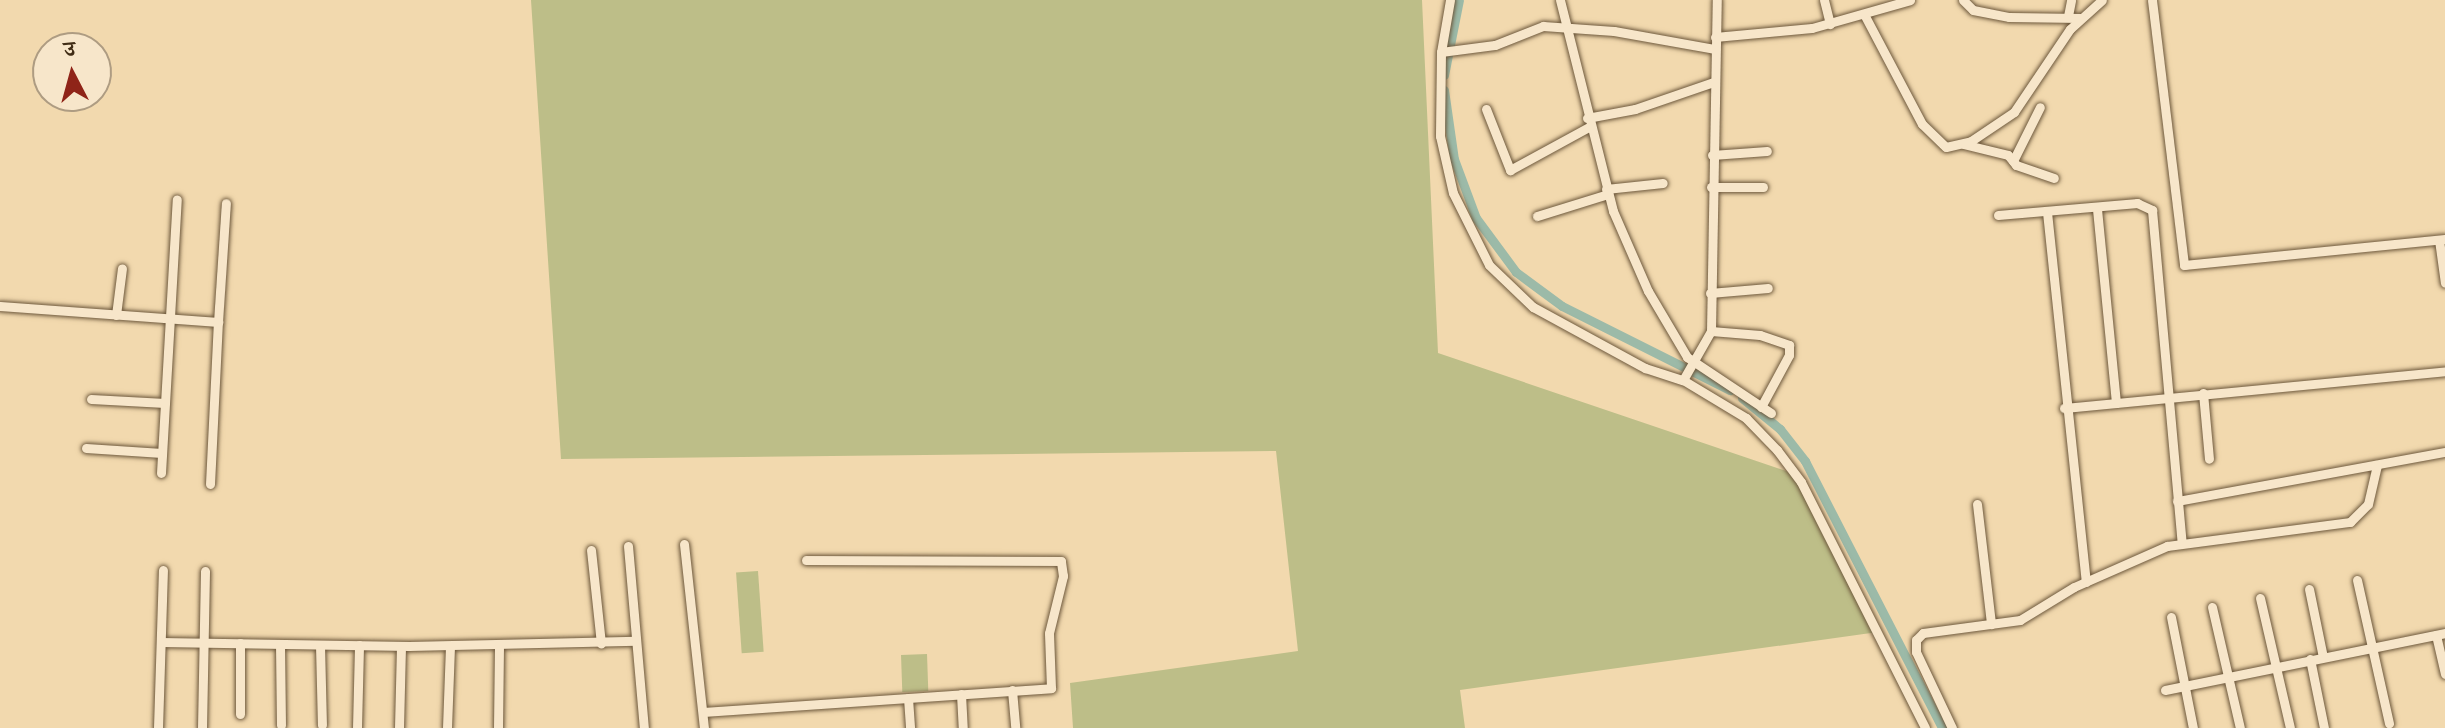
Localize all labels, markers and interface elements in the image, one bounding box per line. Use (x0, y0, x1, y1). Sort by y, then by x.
north arrow (32, 32, 112, 112)
text: उ (63, 36, 77, 64)

